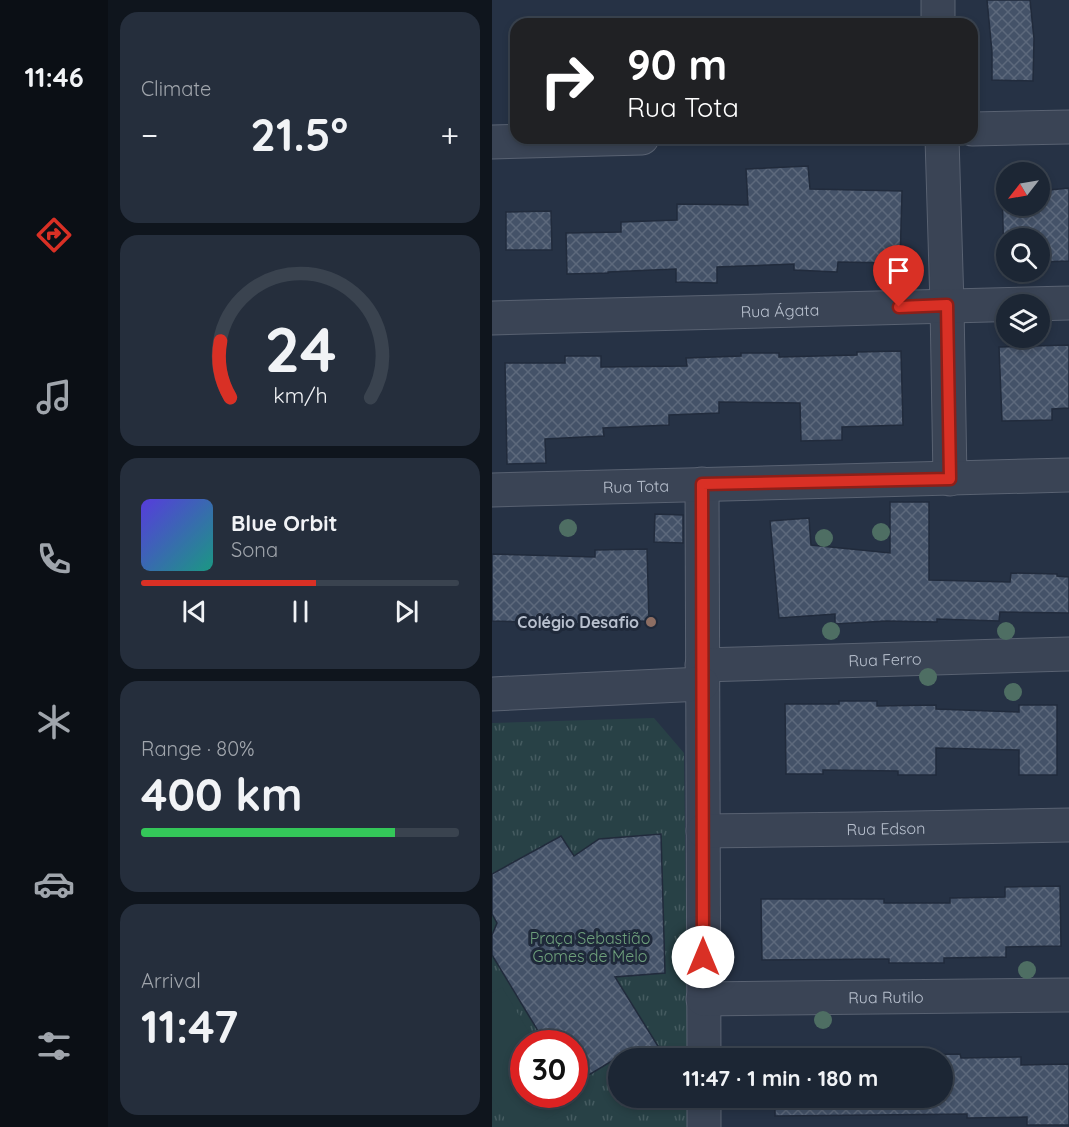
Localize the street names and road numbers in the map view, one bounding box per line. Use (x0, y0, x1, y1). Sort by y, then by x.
street label: Rua Ágata (740, 299, 820, 322)
street label: Rua Tota (603, 475, 669, 497)
street label: Rua Ferro (848, 648, 922, 671)
street label: Rua Edson (846, 818, 926, 839)
street label: Rua Rutilo (848, 987, 924, 1007)

